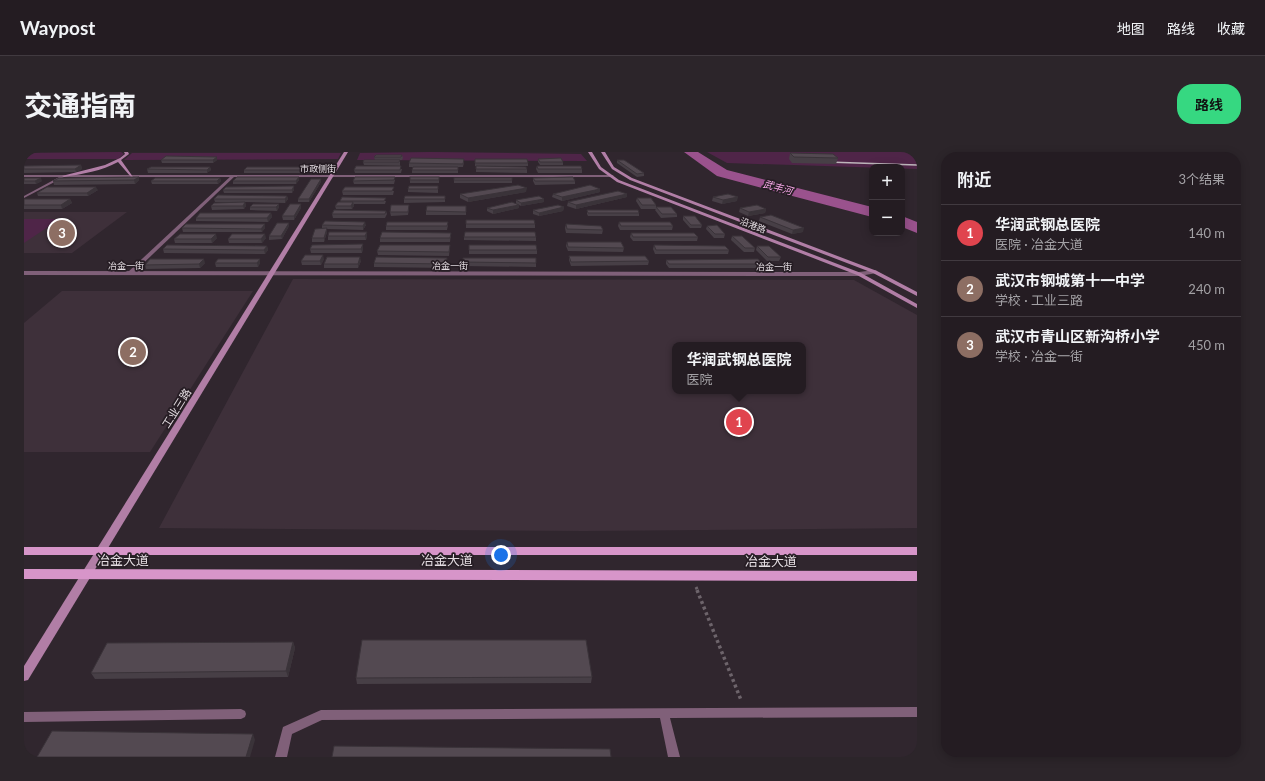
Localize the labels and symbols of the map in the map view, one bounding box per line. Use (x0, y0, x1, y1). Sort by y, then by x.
street label: 市政侧街 (300, 163, 336, 174)
water label: 武丰河 (762, 177, 796, 197)
street label: 沿港路 (738, 215, 768, 235)
pin: 3 (49, 218, 75, 248)
street label: 冶金一街 (108, 260, 144, 271)
street label: 冶金一街 (432, 260, 468, 271)
street label: 冶金一街 (756, 261, 792, 272)
pin: 2 (120, 337, 146, 367)
street label: 工业三路 (159, 386, 193, 430)
pin: 1 (726, 407, 752, 437)
your location (491, 545, 511, 565)
street label: 冶金大道 (97, 552, 149, 568)
street label: 冶金大道 (421, 552, 473, 568)
street label: 冶金大道 (745, 553, 797, 569)

